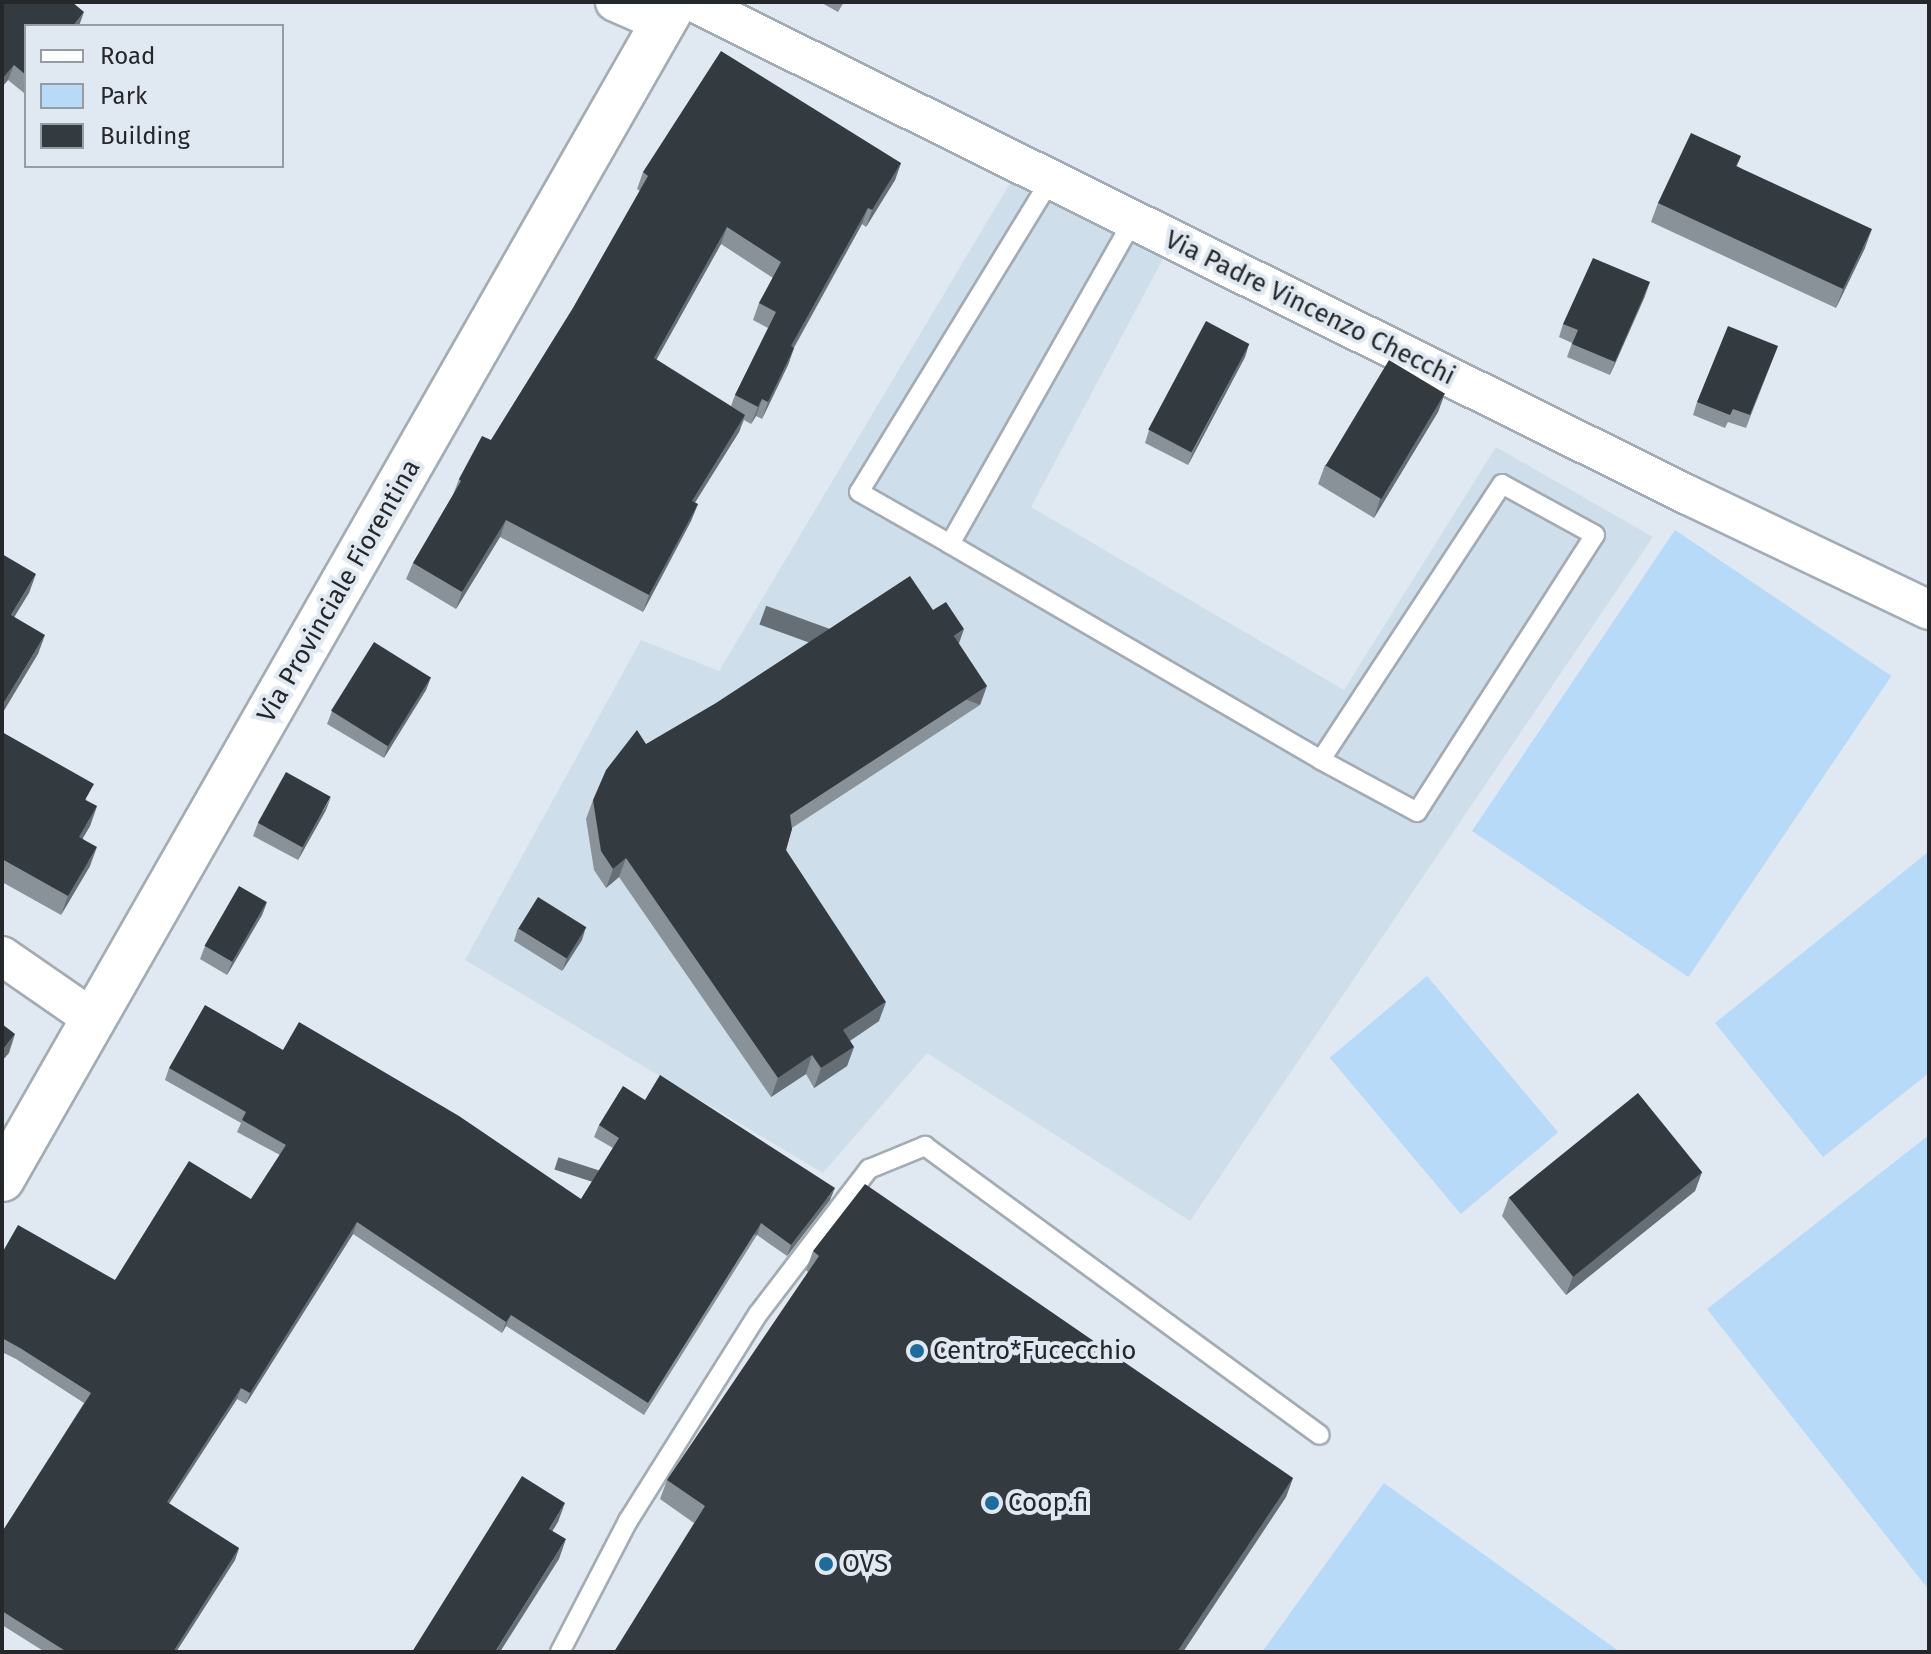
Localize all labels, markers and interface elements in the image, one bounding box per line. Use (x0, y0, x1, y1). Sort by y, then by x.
legend (24, 24, 284, 168)
text: Road (100, 42, 155, 70)
text: Park (100, 82, 147, 110)
text: Building (100, 122, 190, 150)
street label: Via Padre Vincenzo Checchi (1160, 224, 1460, 392)
street label: Via Provinciale Fiorentina (251, 454, 427, 728)
place label: Centro*Fucecchio (933, 1335, 1137, 1367)
marker: Centro*Fucecchio (908, 1342, 926, 1360)
place label: Coop.fi (1008, 1487, 1088, 1519)
marker: Coop.fi (983, 1494, 1001, 1512)
place label: OVS (842, 1548, 888, 1580)
marker: OVS (817, 1555, 835, 1573)

